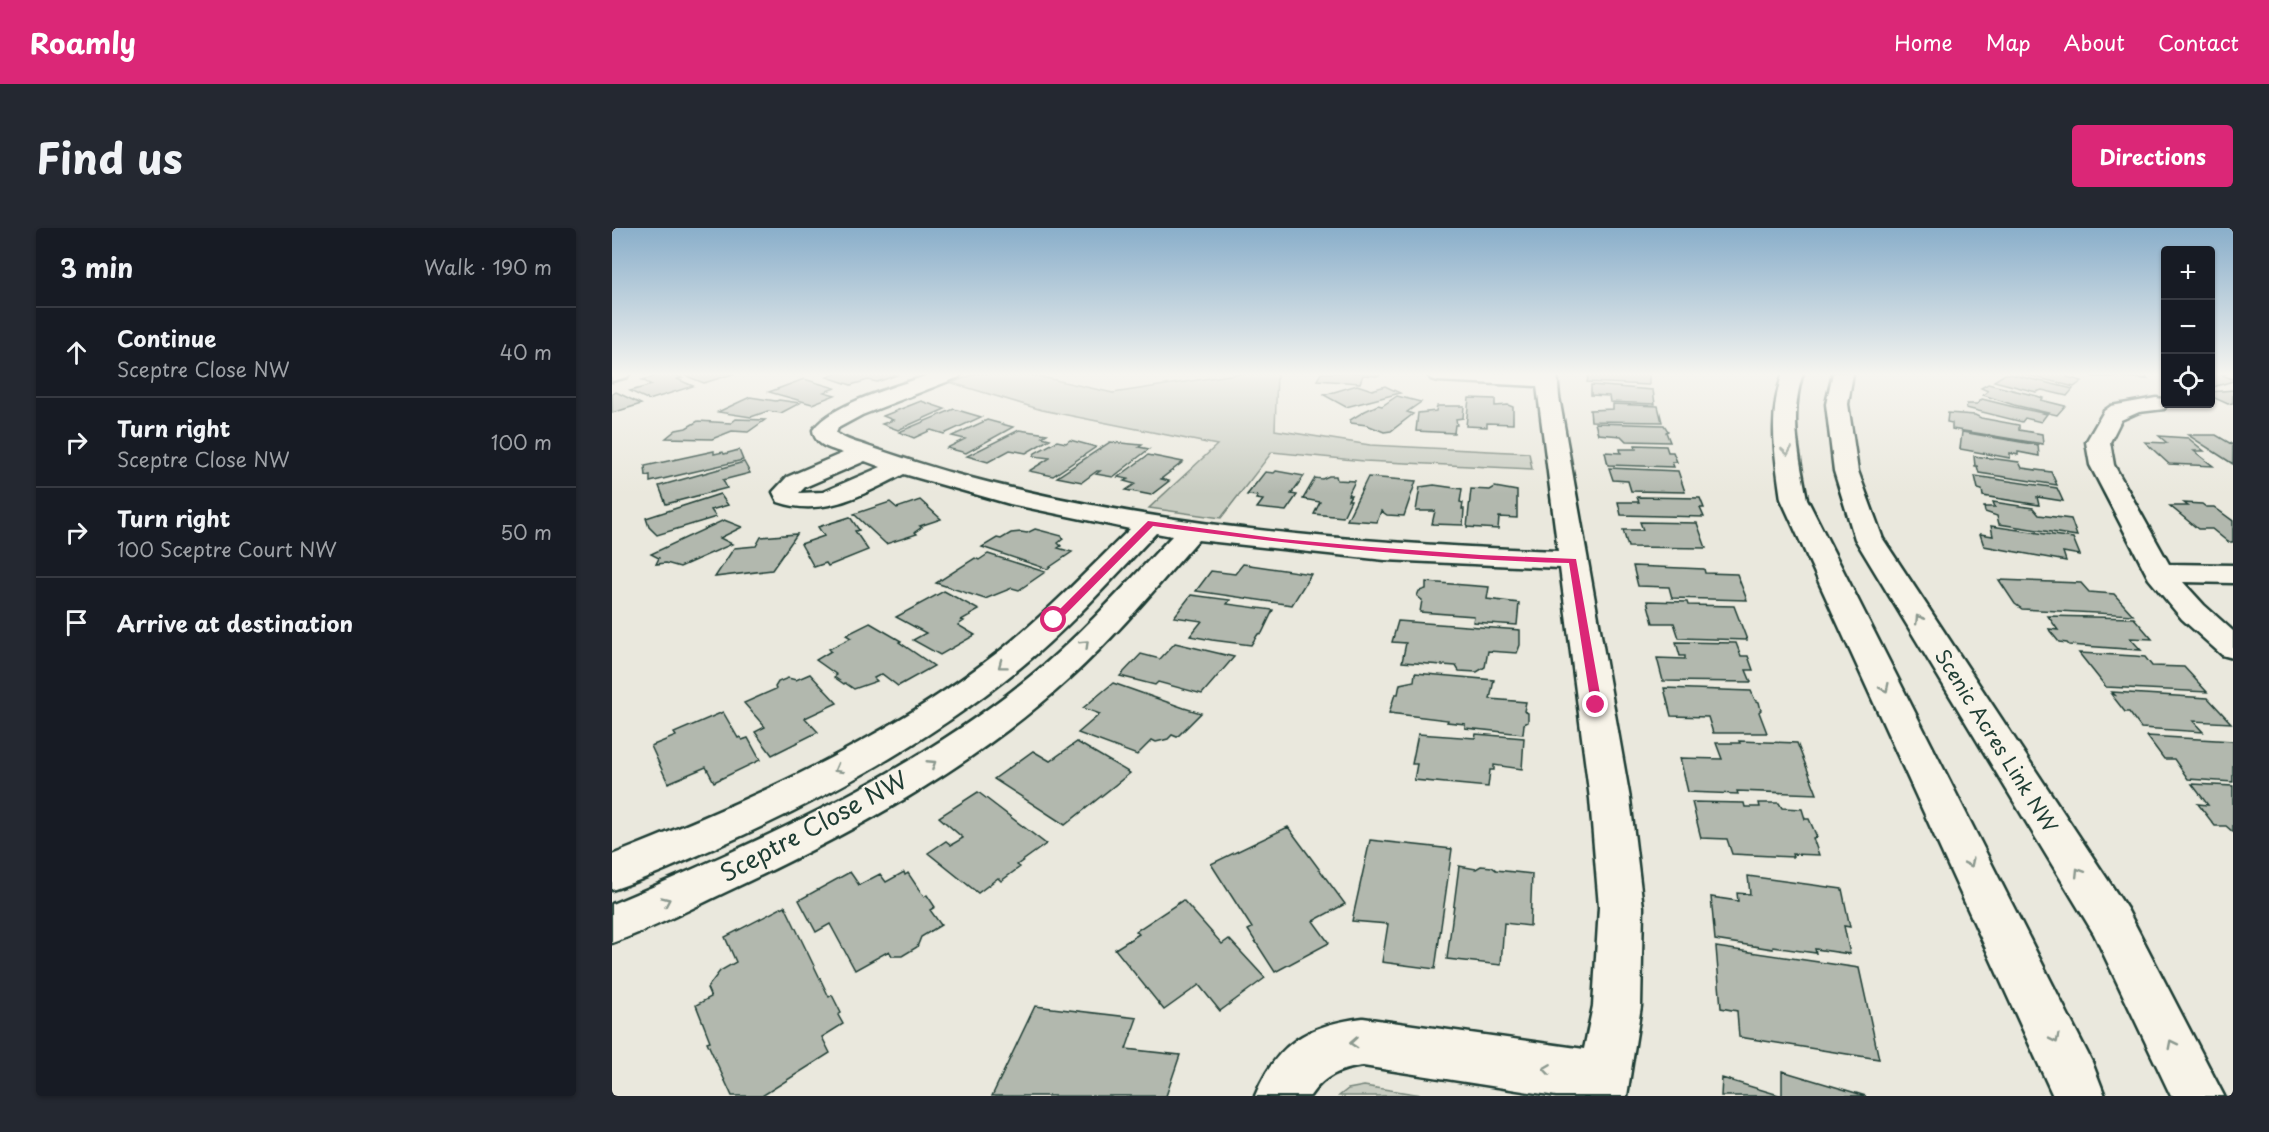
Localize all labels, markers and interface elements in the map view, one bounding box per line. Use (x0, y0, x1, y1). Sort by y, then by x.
text: Roamly (30, 21, 136, 64)
text: Home (1894, 26, 1953, 58)
text: Map (1986, 26, 2031, 58)
text: About (2064, 26, 2125, 58)
text: Contact (2158, 26, 2239, 58)
text: Find us (36, 125, 183, 188)
button: Directions (2072, 125, 2233, 187)
map controls (2161, 246, 2215, 408)
button: + (2161, 246, 2215, 300)
text: 3 min (60, 248, 133, 287)
text: Walk · 190 m (424, 252, 552, 282)
button: − (2161, 300, 2215, 354)
text: Continue (117, 321, 216, 354)
icon: ahead (60, 336, 93, 369)
text: 40 m (500, 337, 552, 367)
text: Sceptre Close NW (117, 354, 290, 384)
button: locate (2161, 354, 2215, 408)
text: Turn right (117, 411, 230, 444)
icon: right (60, 426, 93, 459)
text: 100 m (491, 427, 552, 457)
text: Sceptre Close NW (117, 444, 290, 474)
one-way arrow (1780, 446, 1792, 456)
text: Turn right (117, 501, 230, 534)
icon: right (60, 516, 93, 549)
text: 50 m (500, 517, 552, 547)
text: 100 Sceptre Court NW (117, 534, 337, 564)
icon: arrive (60, 606, 93, 639)
text: Arrive at destination (117, 606, 353, 639)
route start (1040, 606, 1066, 632)
one-way arrow (1915, 615, 1927, 625)
one-way arrow (1078, 640, 1089, 651)
street label: Scenic Acres Link NW (1928, 643, 2066, 839)
one-way arrow (998, 658, 1009, 669)
one-way arrow (1878, 681, 1889, 692)
route end (1582, 691, 1608, 717)
one-way arrow (926, 759, 936, 771)
street label: Sceptre Close NW (713, 761, 913, 890)
one-way arrow (834, 762, 844, 773)
one-way arrow (1962, 857, 1974, 868)
one-way arrow (2076, 868, 2087, 879)
one-way arrow (659, 896, 670, 908)
one-way arrow (2047, 1032, 2059, 1043)
one-way arrow (1350, 1036, 1359, 1049)
one-way arrow (2168, 1039, 2179, 1050)
one-way arrow (1543, 1064, 1552, 1076)

